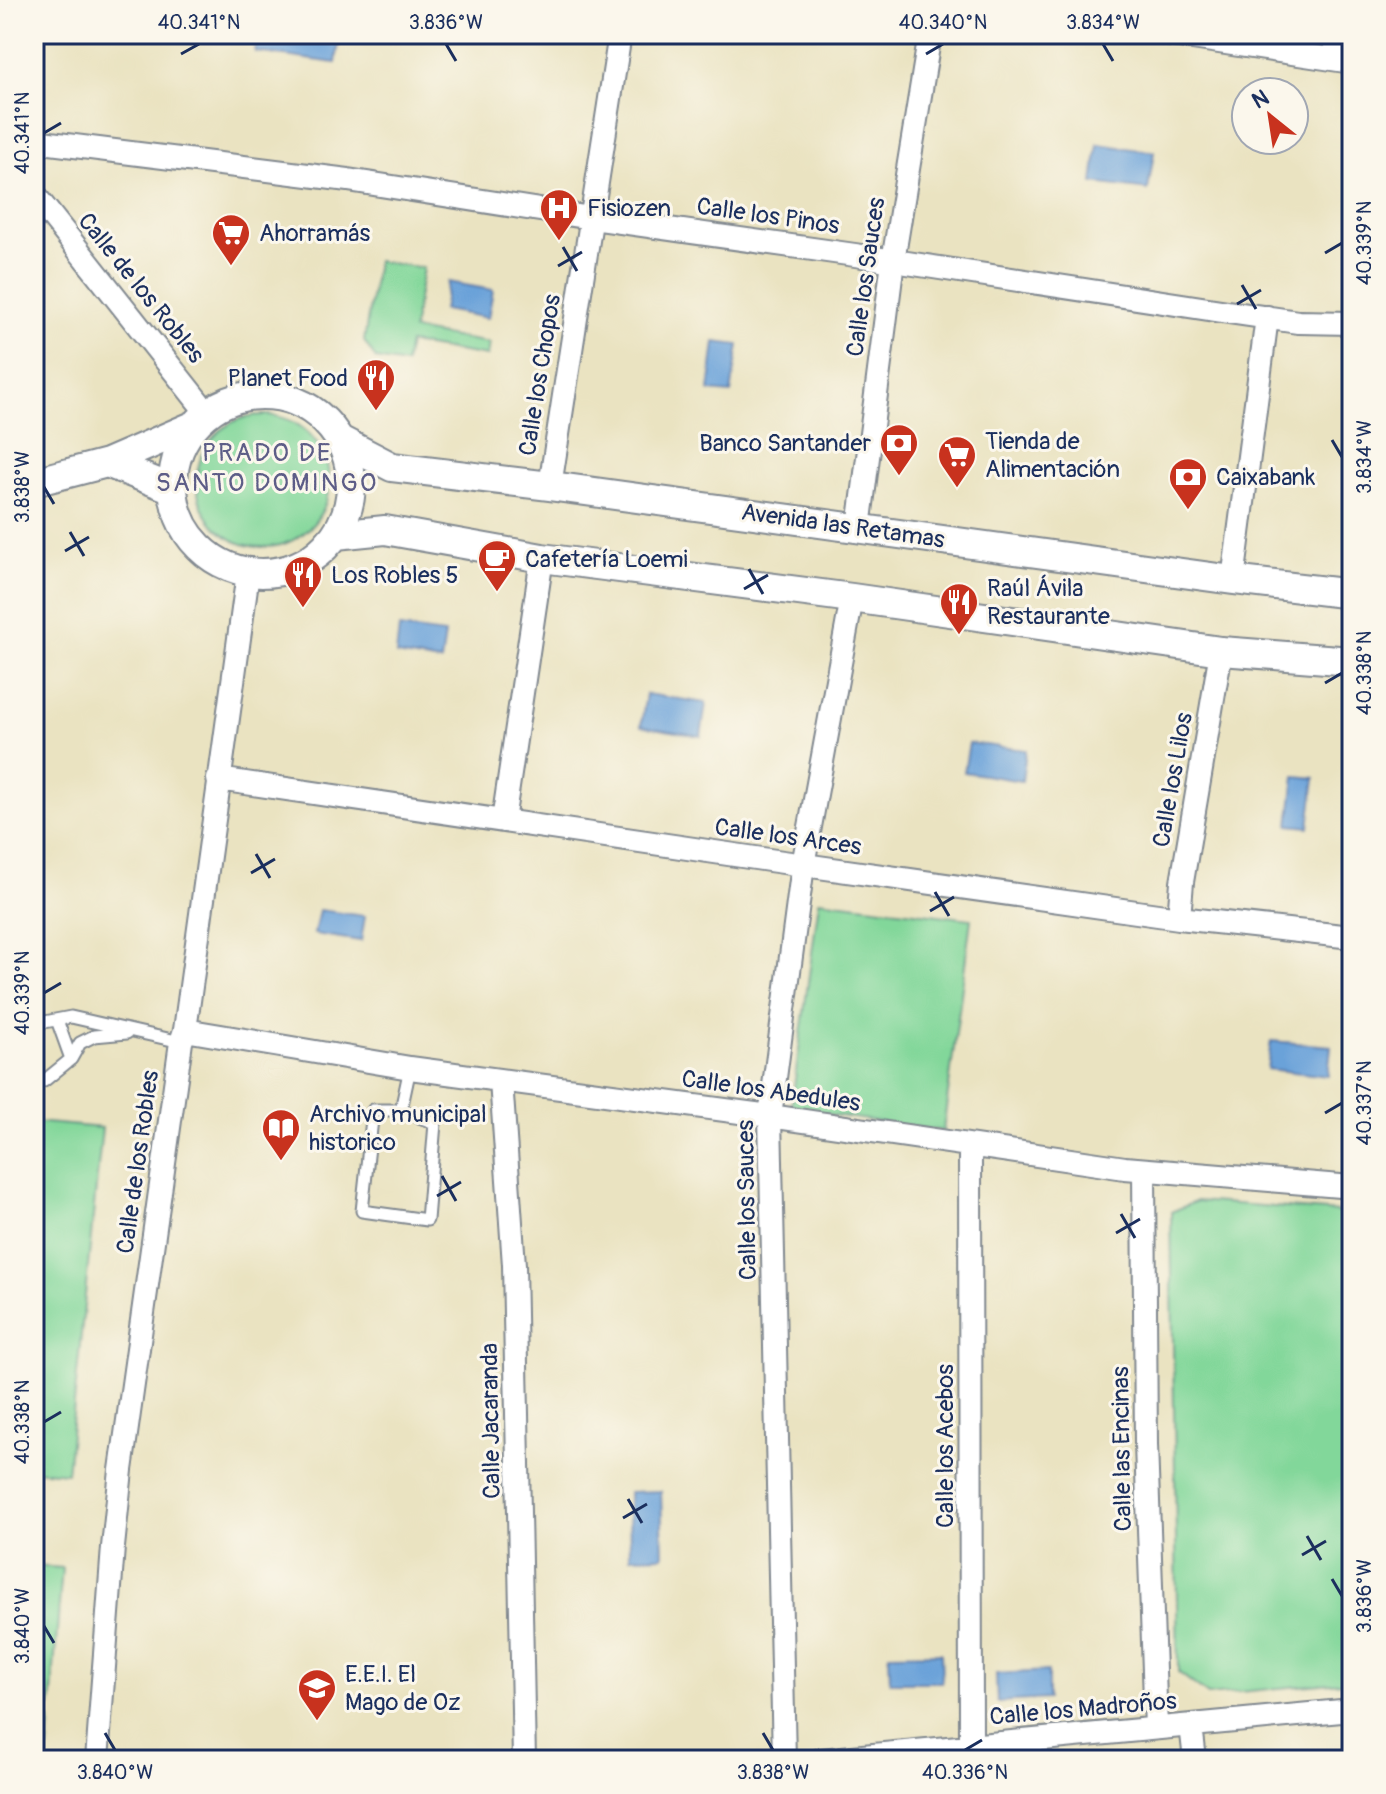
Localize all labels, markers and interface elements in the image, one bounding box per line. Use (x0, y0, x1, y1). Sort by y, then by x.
text: 40.341°N (158, 10, 240, 35)
text: 3.836°W (409, 10, 483, 35)
text: 40.340°N (899, 10, 987, 35)
text: 3.834°W (1066, 10, 1140, 35)
north arrow (1230, 76, 1310, 156)
text: N (1247, 84, 1274, 115)
text: 40.341°N (10, 92, 35, 174)
hospital icon: Fisiozen (538, 187, 580, 242)
street label: Calle los Pinos (695, 192, 842, 240)
place label: Fisiozen (587, 194, 671, 223)
street label: Calle los Sauces (840, 195, 892, 358)
text: 40.339°N (1352, 201, 1377, 285)
street label: Calle de los Robles (72, 207, 211, 369)
supermarket icon: Ahorramás (210, 212, 252, 267)
place label: Ahorramás (259, 219, 371, 248)
street label: Calle los Chopos (513, 292, 567, 458)
restaurant icon: Planet Food (355, 357, 397, 412)
place label: Planet Food (227, 364, 348, 393)
text: 3.834°W (1352, 420, 1377, 494)
bank icon: Banco Santander (878, 422, 920, 477)
place label: Tienda de Alimentación (985, 427, 1120, 484)
place label: Banco Santander (699, 429, 871, 458)
supermarket icon: Tienda de Alimentación (936, 434, 978, 489)
district label: PRADO DE SANTO DOMINGO (156, 437, 378, 499)
text: 3.838°W (10, 451, 35, 523)
bank icon: Caixabank (1167, 456, 1209, 511)
place label: Caixabank (1216, 463, 1315, 492)
street label: Avenida las Retamas (740, 497, 947, 555)
cafe icon: Cafetería Loemi (476, 538, 518, 593)
place label: Cafetería Loemi (525, 545, 688, 574)
restaurant icon: Los Robles 5 (282, 554, 324, 609)
place label: Los Robles 5 (331, 561, 458, 590)
place label: Raúl Ávila Restaurante (987, 574, 1110, 631)
restaurant icon: Raúl Ávila Restaurante (938, 581, 980, 636)
text: 40.338°N (1352, 631, 1377, 715)
street label: Calle los Lilos (1147, 710, 1199, 850)
street label: Calle los Arces (713, 812, 863, 862)
text: 40.339°N (10, 951, 35, 1035)
text: 40.337°N (1352, 1061, 1377, 1145)
street label: Calle los Abedules (680, 1064, 863, 1118)
street label: Calle de los Robles (111, 1068, 165, 1256)
place label: Archivo municipal historico (309, 1100, 487, 1157)
library icon: Archivo municipal historico (260, 1107, 302, 1162)
street label: Calle los Sauces (731, 1119, 763, 1280)
street label: Calle Jacaranda (475, 1343, 507, 1499)
street label: Calle los Acebos (931, 1364, 960, 1528)
street label: Calle las Encinas (1106, 1366, 1138, 1532)
text: 40.338°N (10, 1380, 35, 1464)
text: 3.836°W (1352, 1559, 1377, 1633)
text: 3.840°W (10, 1588, 35, 1664)
place label: E.E.I. El Mago de Oz (345, 1660, 460, 1717)
school or university icon: E.E.I. El Mago de Oz (296, 1667, 338, 1722)
street label: Calle los Madroños (988, 1686, 1178, 1732)
text: 3.840°W (77, 1760, 153, 1785)
text: 3.838°W (737, 1760, 809, 1785)
text: 40.336°N (922, 1760, 1008, 1785)

